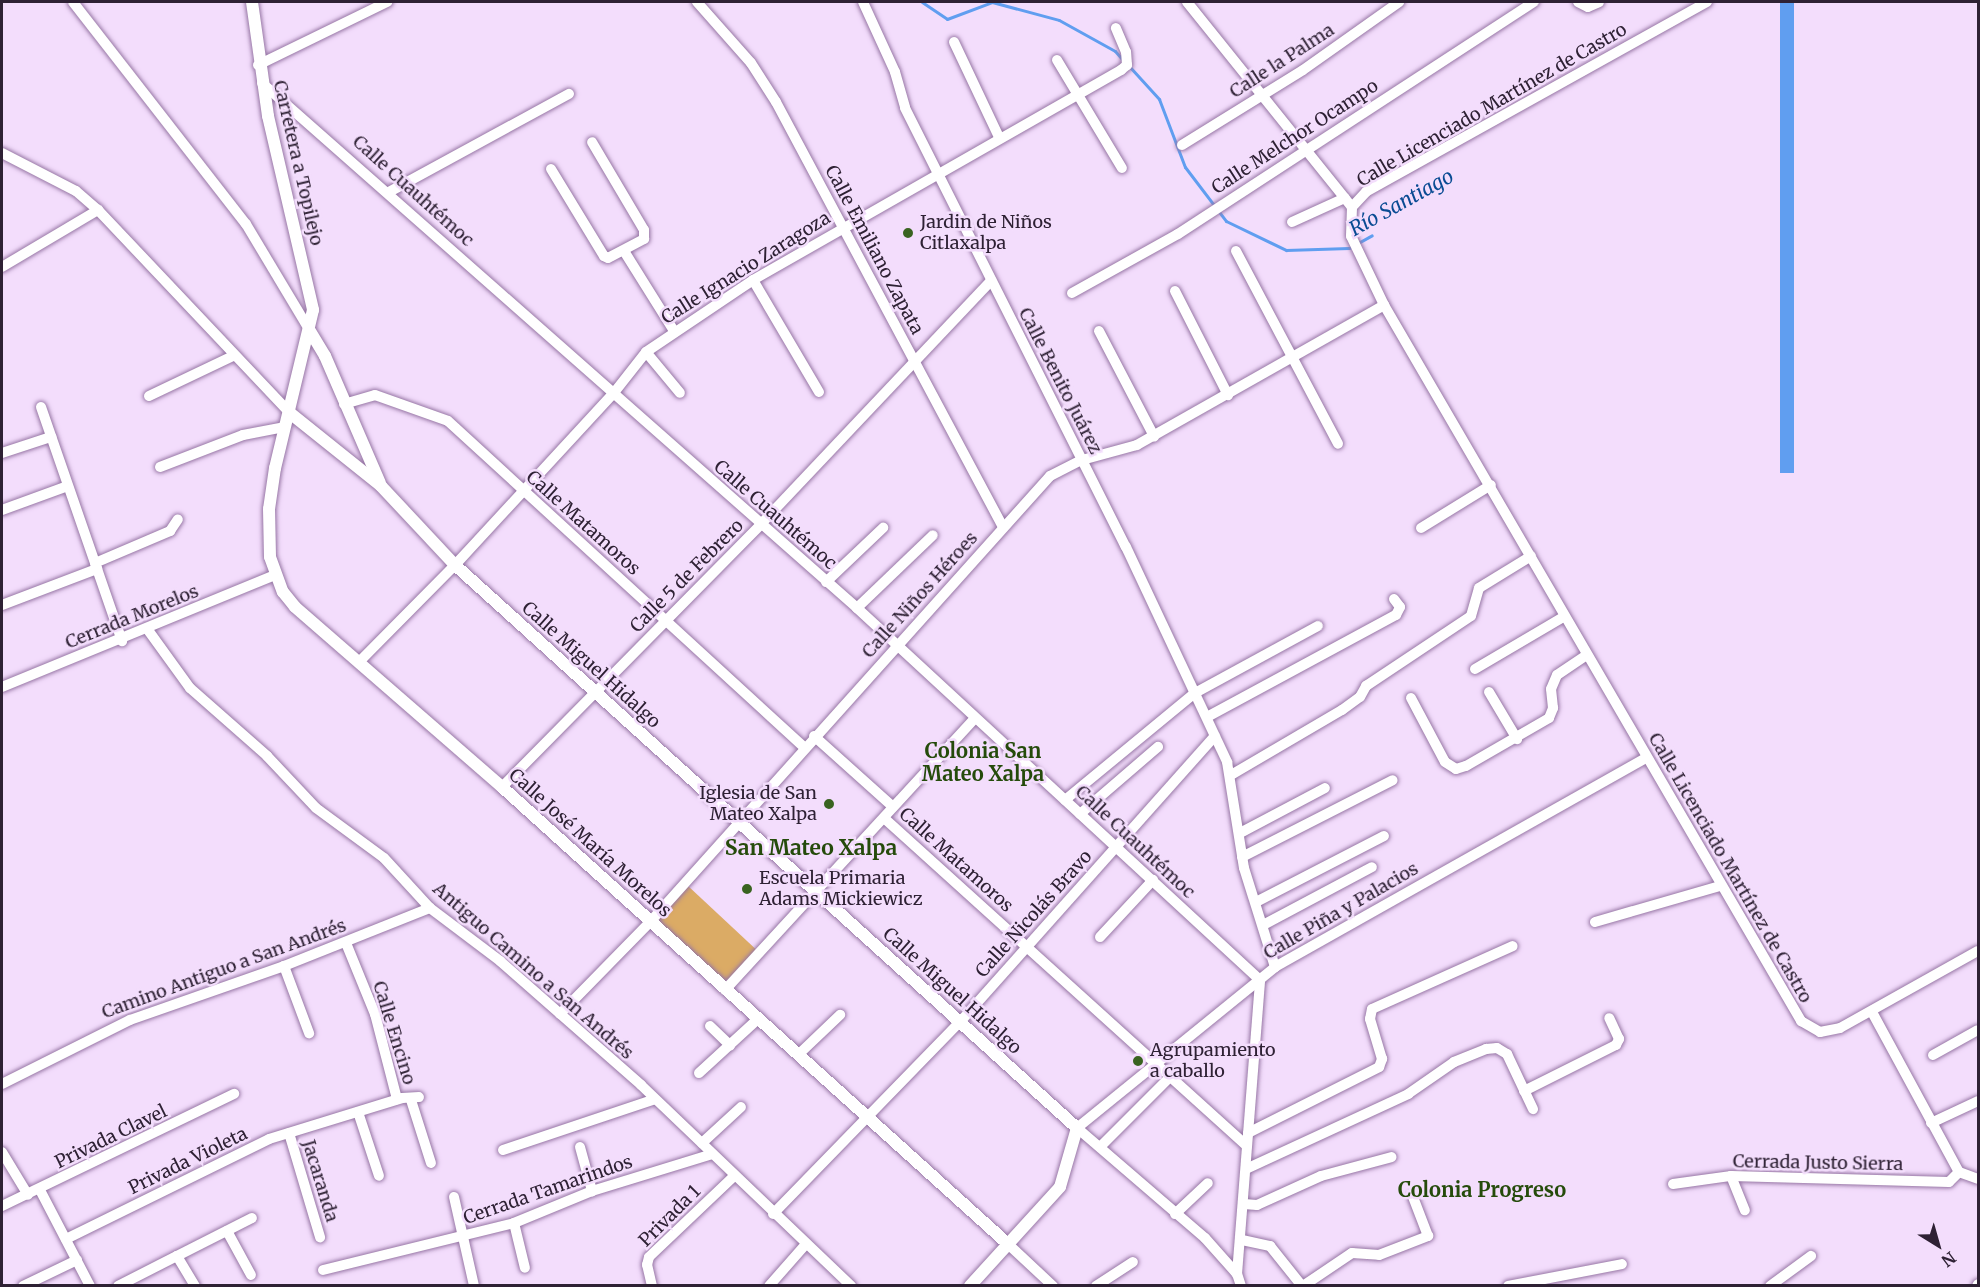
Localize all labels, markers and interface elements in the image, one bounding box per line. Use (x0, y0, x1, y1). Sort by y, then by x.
street label: Calle la Palma (1226, 19, 1338, 103)
street label: Calle Licenciado Martínez de Castro (1353, 19, 1631, 191)
street label: Calle Melchor Ocampo (1208, 75, 1382, 199)
street label: Carretera a Topilejo (269, 78, 327, 248)
street label: Calle Cuauhtémoc (348, 131, 478, 251)
street label: Calle Emiliano Zapata (820, 162, 928, 338)
water label: Río Santiago (1345, 164, 1457, 240)
street label: Calle Ignacio Zaragoza (658, 207, 834, 329)
place label: Jardin de Niños Citlaxalpa (920, 212, 1052, 254)
marker: Jardin de Niños Citlaxalpa (901, 226, 915, 240)
street label: Calle Benito Juárez (1014, 304, 1106, 458)
street label: Calle Cuauhtémoc (709, 456, 841, 574)
street label: Calle Matamoros (522, 466, 644, 580)
street label: Calle 5 de Febrero (626, 515, 748, 637)
street label: Calle Niños Héroes (858, 528, 982, 662)
street label: Cerrada Morelos (62, 580, 202, 654)
street label: Calle Miguel Hidalgo (517, 597, 665, 733)
street label: Calle Licenciado Martínez de Castro (1644, 729, 1816, 1007)
district label: Colonia San Mateo Xalpa (922, 739, 1044, 786)
street label: Calle José María Morelos (504, 764, 676, 922)
street label: Calle Cuauhtémoc (1071, 781, 1199, 903)
place label: Iglesia de San Mateo Xalpa (699, 783, 817, 826)
marker: Iglesia de San Mateo Xalpa (822, 797, 836, 811)
street label: Calle Matamoros (895, 803, 1017, 917)
district label: San Mateo Xalpa (725, 835, 897, 861)
street label: Calle Nicolás Bravo (971, 846, 1097, 982)
street label: Calle Piña y Palacios (1260, 858, 1422, 964)
place label: Escuela Primaria Adams Mickiewicz (759, 868, 922, 910)
street label: Antiguo Camino a San Andrés (428, 878, 638, 1064)
marker: Escuela Primaria Adams Mickiewicz (740, 882, 754, 896)
street label: Camino Antiguo a San Andrés (99, 915, 349, 1023)
street label: Calle Miguel Hidalgo (878, 923, 1026, 1059)
street label: Calle Encino (368, 979, 420, 1087)
place label: Agrupamiento a caballo (1150, 1040, 1276, 1082)
marker: Agrupamiento a caballo (1131, 1054, 1145, 1068)
street label: Privada Clavel (52, 1101, 170, 1173)
street label: Privada Violeta (125, 1123, 251, 1199)
street label: Jacaranda (297, 1137, 343, 1225)
street label: Cerrada Tamarindos (461, 1151, 635, 1229)
street label: Cerrada Justo Sierra (1733, 1151, 1903, 1175)
district label: Colonia Progreso (1398, 1177, 1566, 1201)
street label: Privada 1 (635, 1181, 705, 1251)
north arrow (1908, 1215, 1968, 1275)
text: N (1938, 1248, 1960, 1271)

